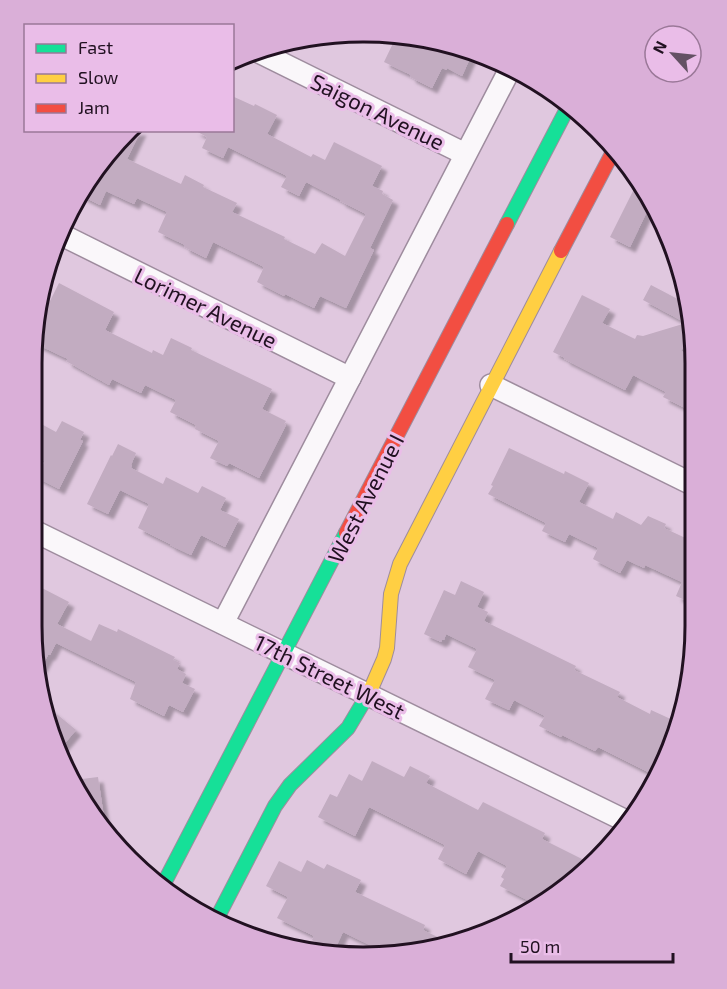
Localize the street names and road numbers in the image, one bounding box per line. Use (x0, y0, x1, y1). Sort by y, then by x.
street label: Saigon Avenue (307, 67, 449, 155)
street label: Lorimer Avenue (130, 261, 282, 353)
street label: West Avenue I (321, 429, 409, 567)
street label: 17th Street West (251, 628, 409, 724)

